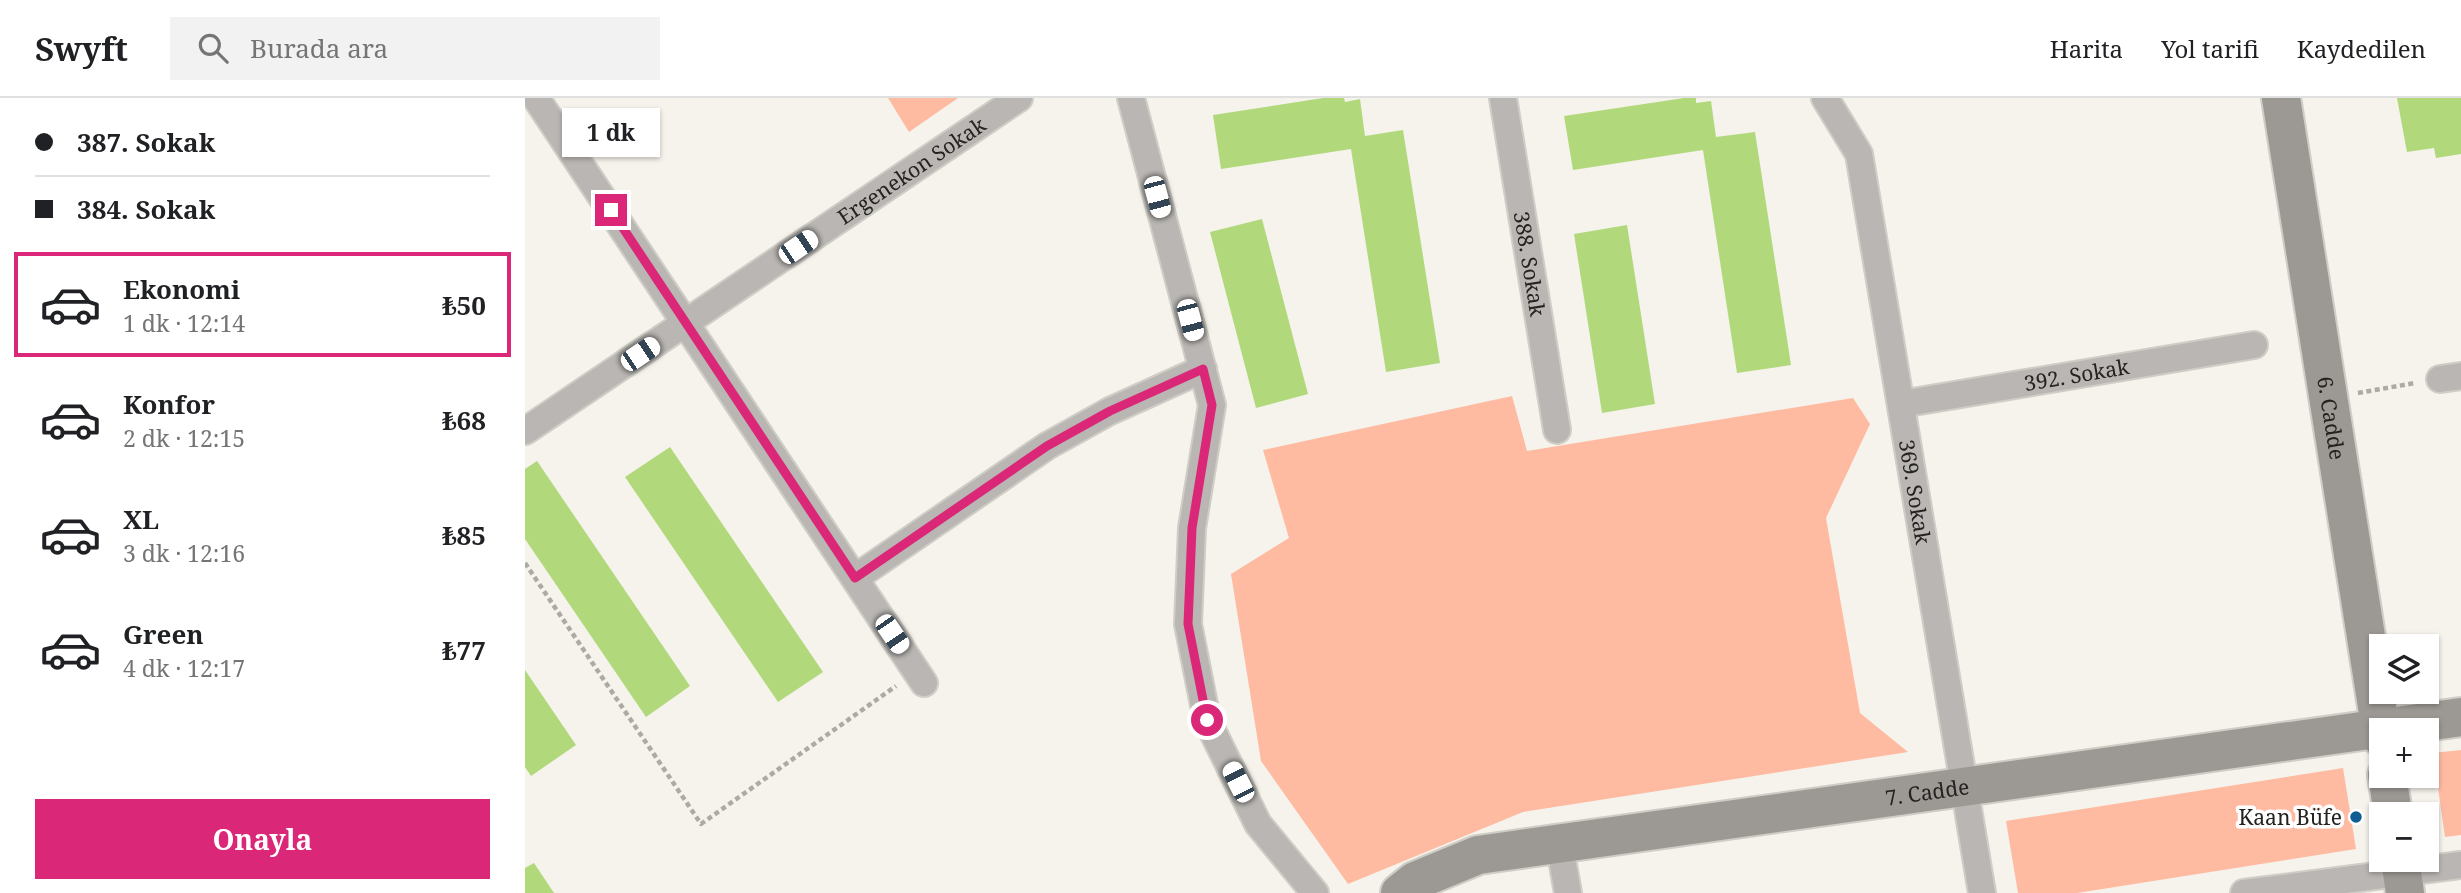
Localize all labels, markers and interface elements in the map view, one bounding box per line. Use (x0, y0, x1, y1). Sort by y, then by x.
search box (170, 17, 660, 80)
text: Swyft (35, 26, 128, 71)
icon: search (194, 29, 232, 67)
text: Burada ara (250, 30, 388, 66)
text: Harita (2050, 32, 2123, 65)
text: Yol tarifi (2161, 32, 2259, 65)
text: Kaydedilen (2297, 32, 2426, 65)
callout: 1 dk (562, 108, 660, 158)
street label: Ergenekon Sokak (832, 110, 992, 231)
text: 1 dk (587, 116, 635, 148)
text: 387. Sokak (77, 124, 215, 160)
car (1142, 174, 1173, 220)
text: 384. Sokak (77, 191, 215, 227)
route end (595, 194, 627, 226)
street label: 388. Sokak (1508, 209, 1552, 319)
car (775, 227, 822, 267)
text: Ekonomi (123, 271, 240, 307)
icon: car (39, 273, 102, 336)
text: ₺50 (442, 287, 486, 323)
car (1175, 297, 1206, 343)
text: 1 dk · 12:14 (123, 307, 245, 339)
car (617, 334, 664, 374)
street label: 392. Sokak (2022, 352, 2132, 397)
street label: 6. Cadde (2311, 374, 2352, 462)
text: Konfor (123, 386, 215, 422)
icon: car (39, 388, 102, 451)
text: ₺68 (442, 402, 486, 438)
text: 2 dk · 12:15 (123, 422, 245, 454)
street label: 369. Sokak (1893, 437, 1938, 547)
text: XL (123, 501, 159, 537)
icon: car (39, 503, 102, 566)
text: ₺85 (442, 517, 486, 553)
text: 3 dk · 12:16 (123, 537, 245, 569)
car (872, 611, 913, 657)
text: Green (123, 616, 204, 652)
icon: car (39, 618, 102, 681)
text: ₺77 (442, 632, 486, 668)
map controls (2369, 634, 2439, 872)
button: layers (2369, 634, 2439, 704)
text: 4 dk · 12:17 (123, 652, 245, 684)
route start (1191, 704, 1223, 736)
button: + (2369, 718, 2439, 788)
car (1220, 759, 1257, 805)
street label: 7. Cadde (1884, 772, 1971, 812)
button: Onayla (35, 799, 490, 879)
button: − (2369, 802, 2439, 872)
place label: Kaan Büfe (2239, 803, 2342, 831)
marker: Kaan Büfe (2348, 809, 2364, 825)

